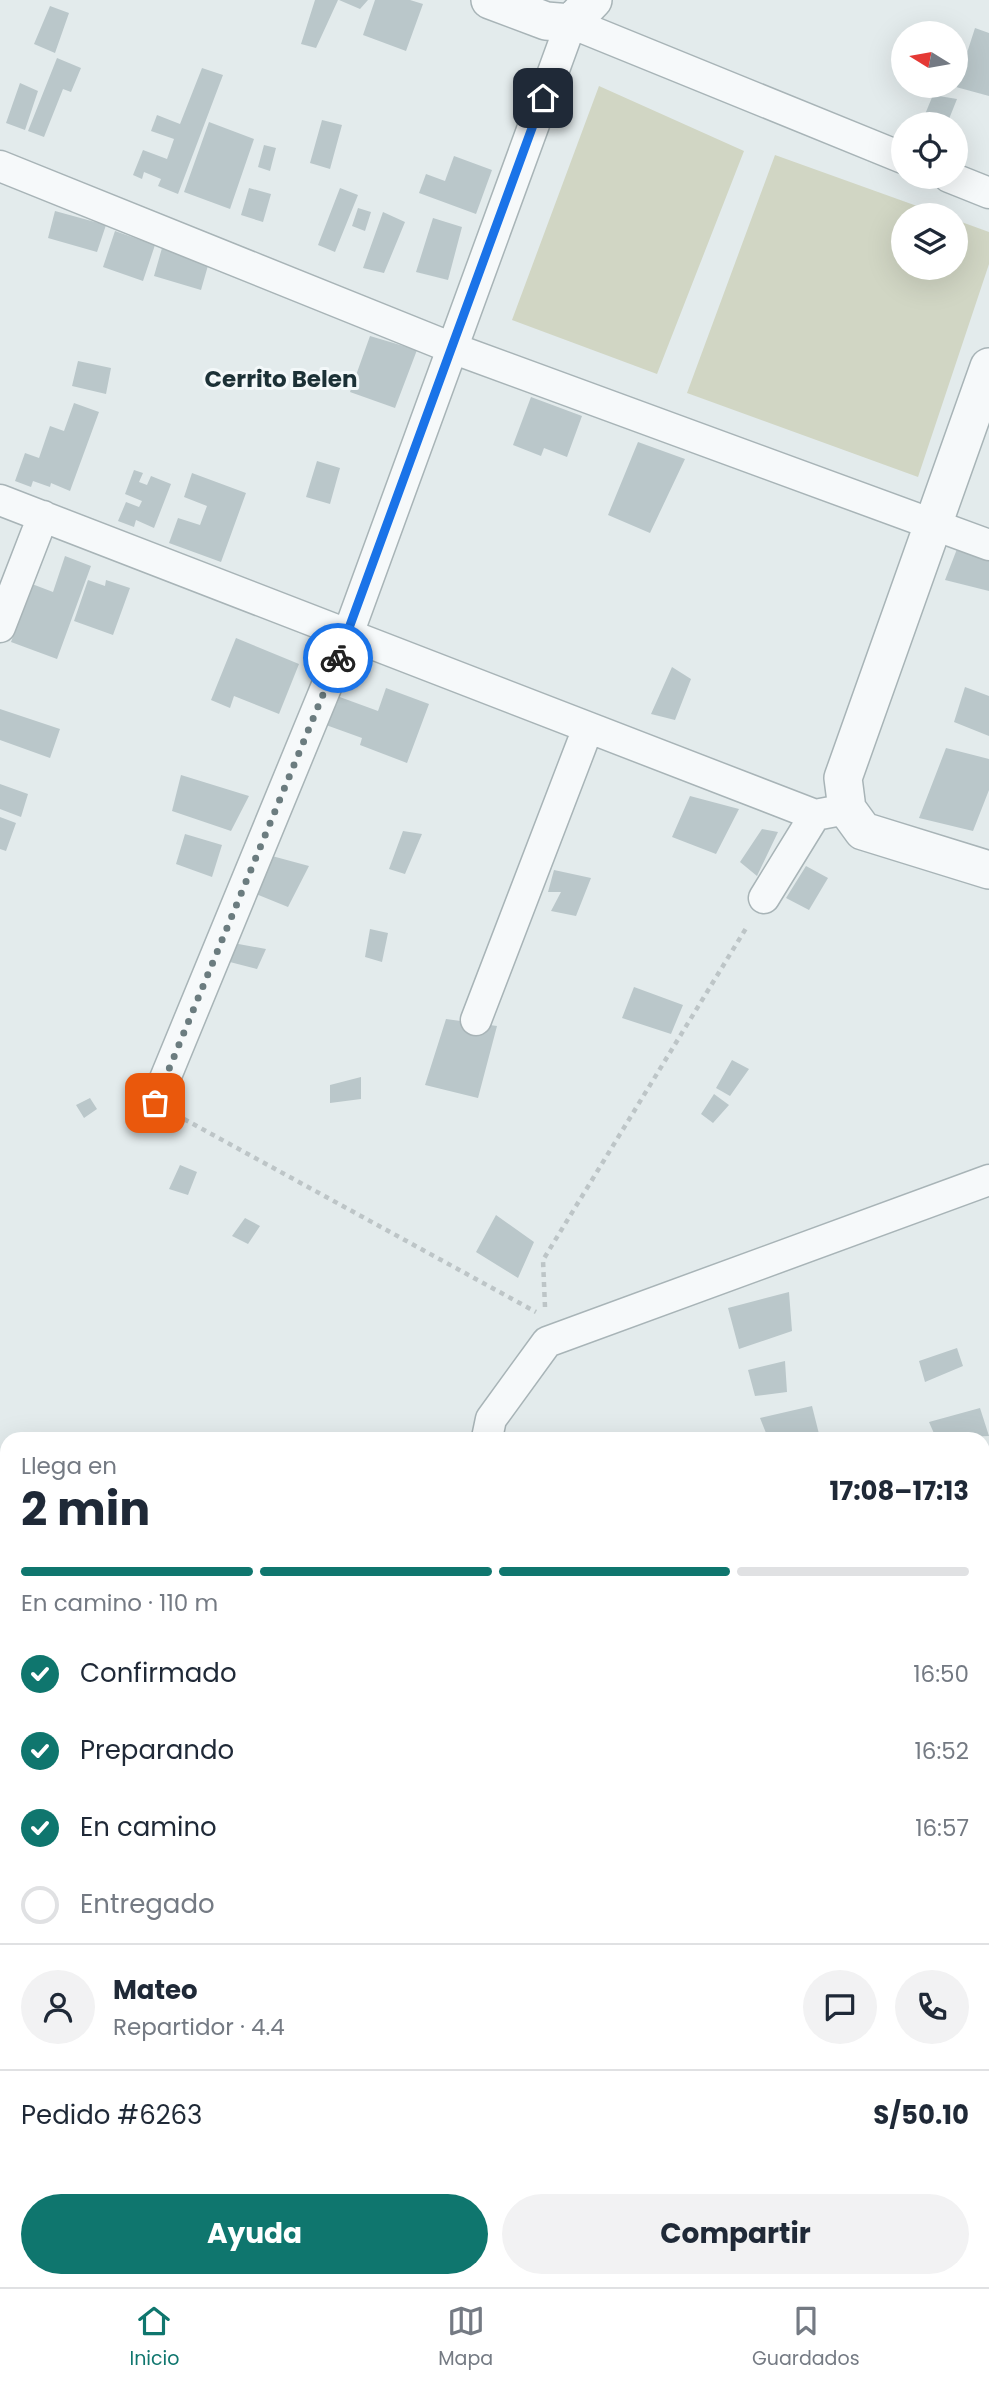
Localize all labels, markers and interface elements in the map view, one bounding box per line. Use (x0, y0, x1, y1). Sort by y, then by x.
north arrow (891, 21, 968, 98)
map controls (891, 21, 968, 280)
pin (513, 68, 573, 128)
icon: home (524, 79, 562, 117)
button: locate (891, 112, 968, 189)
button: layers (891, 203, 968, 280)
district label: Cerrito Belen (205, 363, 357, 395)
courier (303, 623, 373, 693)
icon: bike (319, 639, 357, 677)
pin (125, 1073, 185, 1133)
icon: bag (136, 1084, 174, 1122)
text: Llega en (21, 1450, 117, 1482)
text: 17:08–17:13 (829, 1473, 969, 1509)
text: 2 min (21, 1477, 150, 1541)
text: En camino · 110 m (21, 1587, 218, 1619)
icon: check (21, 1655, 59, 1693)
text: Confirmado (80, 1655, 237, 1691)
text: 16:50 (913, 1658, 969, 1690)
icon: check (21, 1732, 59, 1770)
text: Preparando (80, 1732, 234, 1768)
text: 16:52 (914, 1735, 969, 1767)
icon: check (21, 1809, 59, 1847)
text: En camino (80, 1809, 217, 1845)
text: 16:57 (915, 1812, 969, 1844)
text: Entregado (80, 1886, 215, 1922)
button: person (21, 1970, 95, 2044)
button: chat (803, 1970, 877, 2044)
button: phone (895, 1970, 969, 2044)
text: Mateo (113, 1972, 198, 2008)
text: Repartidor · 4.4 (113, 2011, 285, 2043)
text: Pedido #6263 (21, 2097, 202, 2133)
text: S/50.10 (873, 2097, 969, 2133)
button: Ayuda (21, 2194, 488, 2274)
button: Compartir (502, 2194, 969, 2274)
tab: Inicio (129, 2302, 179, 2373)
tab: Mapa (438, 2302, 493, 2373)
tab: Guardados (752, 2302, 860, 2373)

